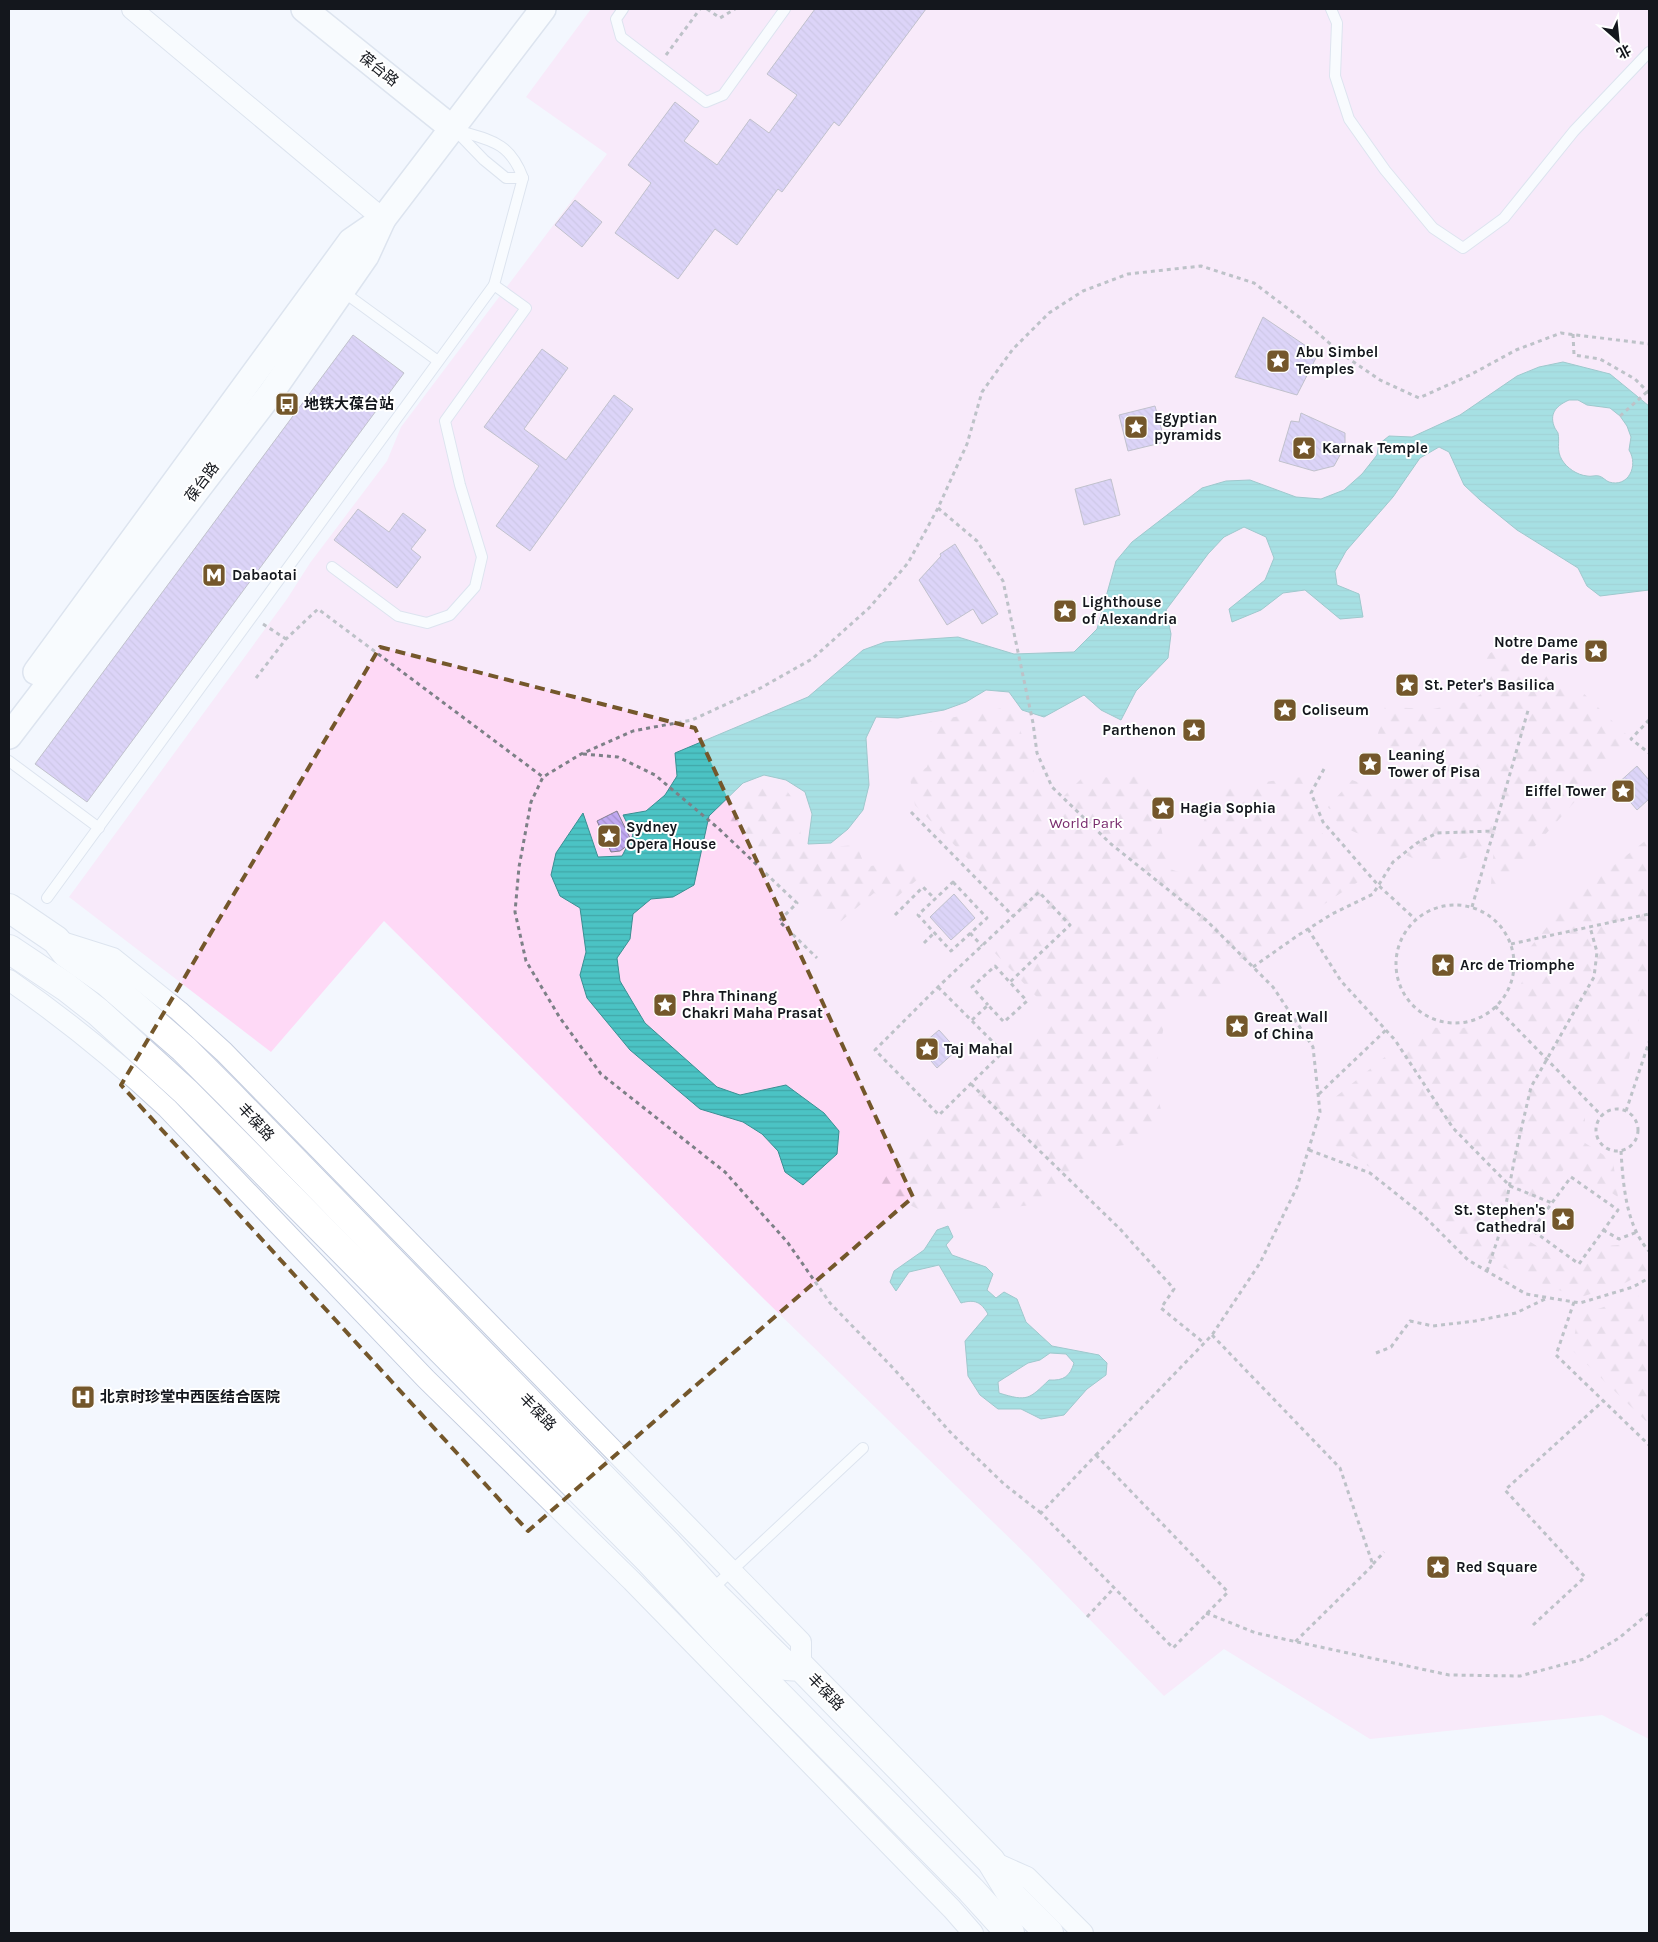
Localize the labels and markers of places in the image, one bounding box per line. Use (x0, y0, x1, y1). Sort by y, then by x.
place label: Abu Simbel Temples (1296, 343, 1378, 378)
place icon: Abu Simbel Temples (1265, 348, 1291, 374)
bus stop icon: 地铁大葆台站 (274, 391, 300, 417)
place label: 地铁大葆台站 (304, 395, 394, 413)
place label: Egyptian pyramids (1154, 409, 1222, 444)
place icon: Egyptian pyramids (1123, 414, 1149, 440)
place icon: Karnak Temple (1291, 435, 1317, 461)
place label: Karnak Temple (1322, 439, 1428, 457)
metro station icon: Dabaotai (201, 562, 227, 588)
place label: Dabaotai (232, 566, 297, 584)
place label: Lighthouse of Alexandria (1082, 593, 1177, 628)
place icon: Lighthouse of Alexandria (1052, 598, 1078, 624)
place label: Notre Dame de Paris (1494, 633, 1578, 668)
place icon: Notre Dame de Paris (1583, 638, 1609, 664)
place icon: St. Peter's Basilica (1394, 672, 1420, 698)
place label: St. Peter's Basilica (1424, 676, 1555, 694)
place icon: Coliseum (1272, 697, 1298, 723)
place label: Coliseum (1302, 701, 1369, 719)
place icon: Parthenon (1181, 717, 1207, 743)
place label: Parthenon (1102, 721, 1176, 739)
place label: Leaning Tower of Pisa (1388, 746, 1480, 781)
place icon: Leaning Tower of Pisa (1357, 751, 1383, 777)
place icon: Eiffel Tower (1610, 778, 1636, 804)
place label: Eiffel Tower (1525, 782, 1606, 800)
place icon: Hagia Sophia (1150, 795, 1176, 821)
place label: Hagia Sophia (1180, 799, 1276, 817)
place label: Sydney Opera House (626, 818, 716, 853)
place icon: Sydney Opera House (596, 823, 622, 849)
place icon: Arc de Triomphe (1430, 952, 1456, 978)
place label: Arc de Triomphe (1460, 956, 1575, 974)
place label: Phra Thinang Chakri Maha Prasat (682, 987, 823, 1022)
place icon: Phra Thinang Chakri Maha Prasat (652, 992, 678, 1018)
place label: Great Wall of China (1254, 1008, 1328, 1043)
place icon: Great Wall of China (1224, 1013, 1250, 1039)
place icon: Taj Mahal (914, 1036, 940, 1062)
place label: Taj Mahal (944, 1040, 1013, 1058)
place label: St. Stephen's Cathedral (1454, 1201, 1546, 1236)
place icon: St. Stephen's Cathedral (1550, 1206, 1576, 1232)
hospital icon: 北京时珍堂中西医结合医院 (70, 1384, 96, 1410)
place label: 北京时珍堂中西医结合医院 (100, 1388, 280, 1406)
place icon: Red Square (1425, 1554, 1451, 1580)
place label: Red Square (1456, 1558, 1537, 1576)

